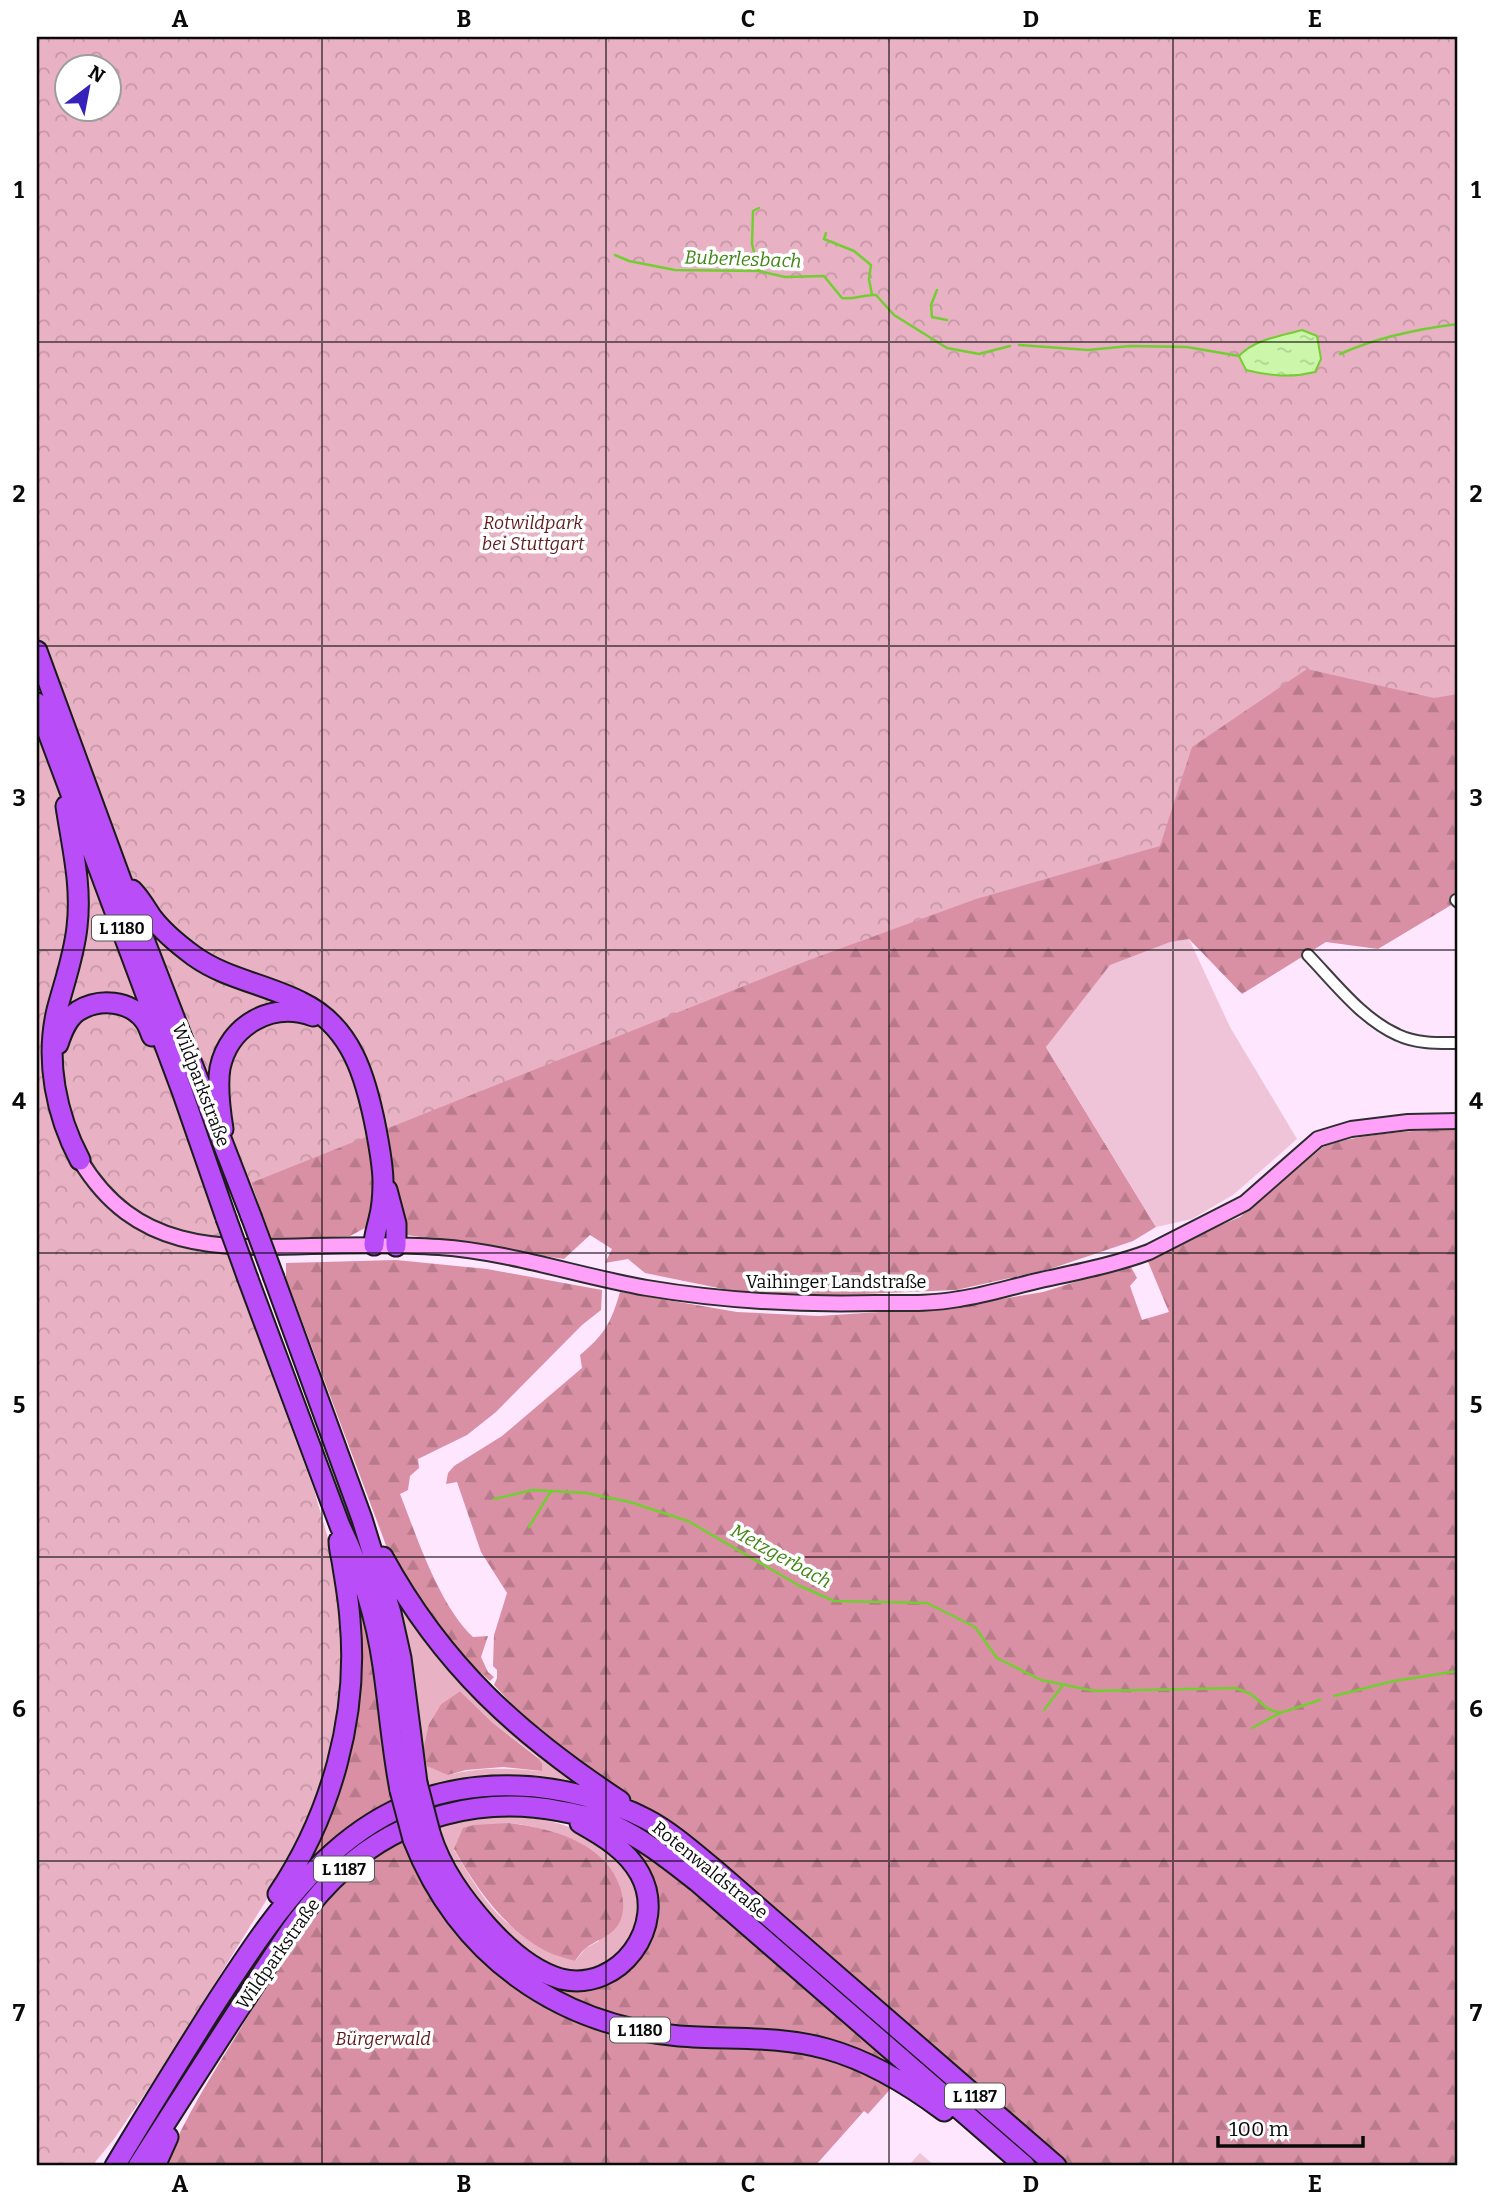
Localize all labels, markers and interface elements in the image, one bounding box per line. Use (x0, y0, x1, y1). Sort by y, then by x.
text: A (172, 5, 189, 33)
text: B (457, 5, 471, 33)
text: C (741, 5, 755, 33)
text: D (1023, 5, 1039, 33)
text: E (1308, 5, 1322, 33)
north arrow (52, 52, 122, 122)
text: N (84, 60, 109, 88)
text: 1 (14, 176, 24, 204)
text: 1 (1471, 176, 1481, 204)
water label: Buberlesbach (684, 245, 802, 273)
text: 2 (13, 480, 26, 508)
text: 2 (1470, 480, 1483, 508)
park label: Rotwildpark bei Stuttgart (482, 512, 585, 555)
text: 3 (12, 784, 26, 812)
text: 3 (1469, 784, 1483, 812)
road number: L 1180 (92, 916, 152, 940)
street label: Wildparkstraße (167, 1020, 235, 1150)
text: 4 (12, 1087, 26, 1115)
text: 4 (1469, 1087, 1483, 1115)
street label: Vaihinger Landstraße (746, 1271, 926, 1293)
text: 5 (13, 1391, 25, 1419)
text: 5 (1470, 1391, 1482, 1419)
water label: Metzgerbach (727, 1519, 835, 1593)
text: 6 (12, 1695, 26, 1723)
text: 6 (1469, 1695, 1483, 1723)
street label: Rotenwaldstraße (648, 1817, 772, 1923)
road number: L 1187 (314, 1856, 374, 1882)
street label: Wildparkstraße (232, 1894, 324, 2014)
text: 7 (13, 1999, 26, 2027)
text: 7 (1470, 1999, 1483, 2027)
road number: L 1180 (610, 2018, 670, 2042)
park label: Bürgerwald (335, 2028, 431, 2050)
road number: L 1187 (945, 2084, 1005, 2108)
scale bar (1218, 2105, 1364, 2149)
text: 100 m (1229, 2116, 1289, 2142)
text: A (172, 2170, 189, 2198)
text: B (457, 2170, 471, 2198)
text: C (741, 2170, 755, 2198)
text: D (1023, 2170, 1039, 2198)
text: E (1308, 2170, 1322, 2198)

